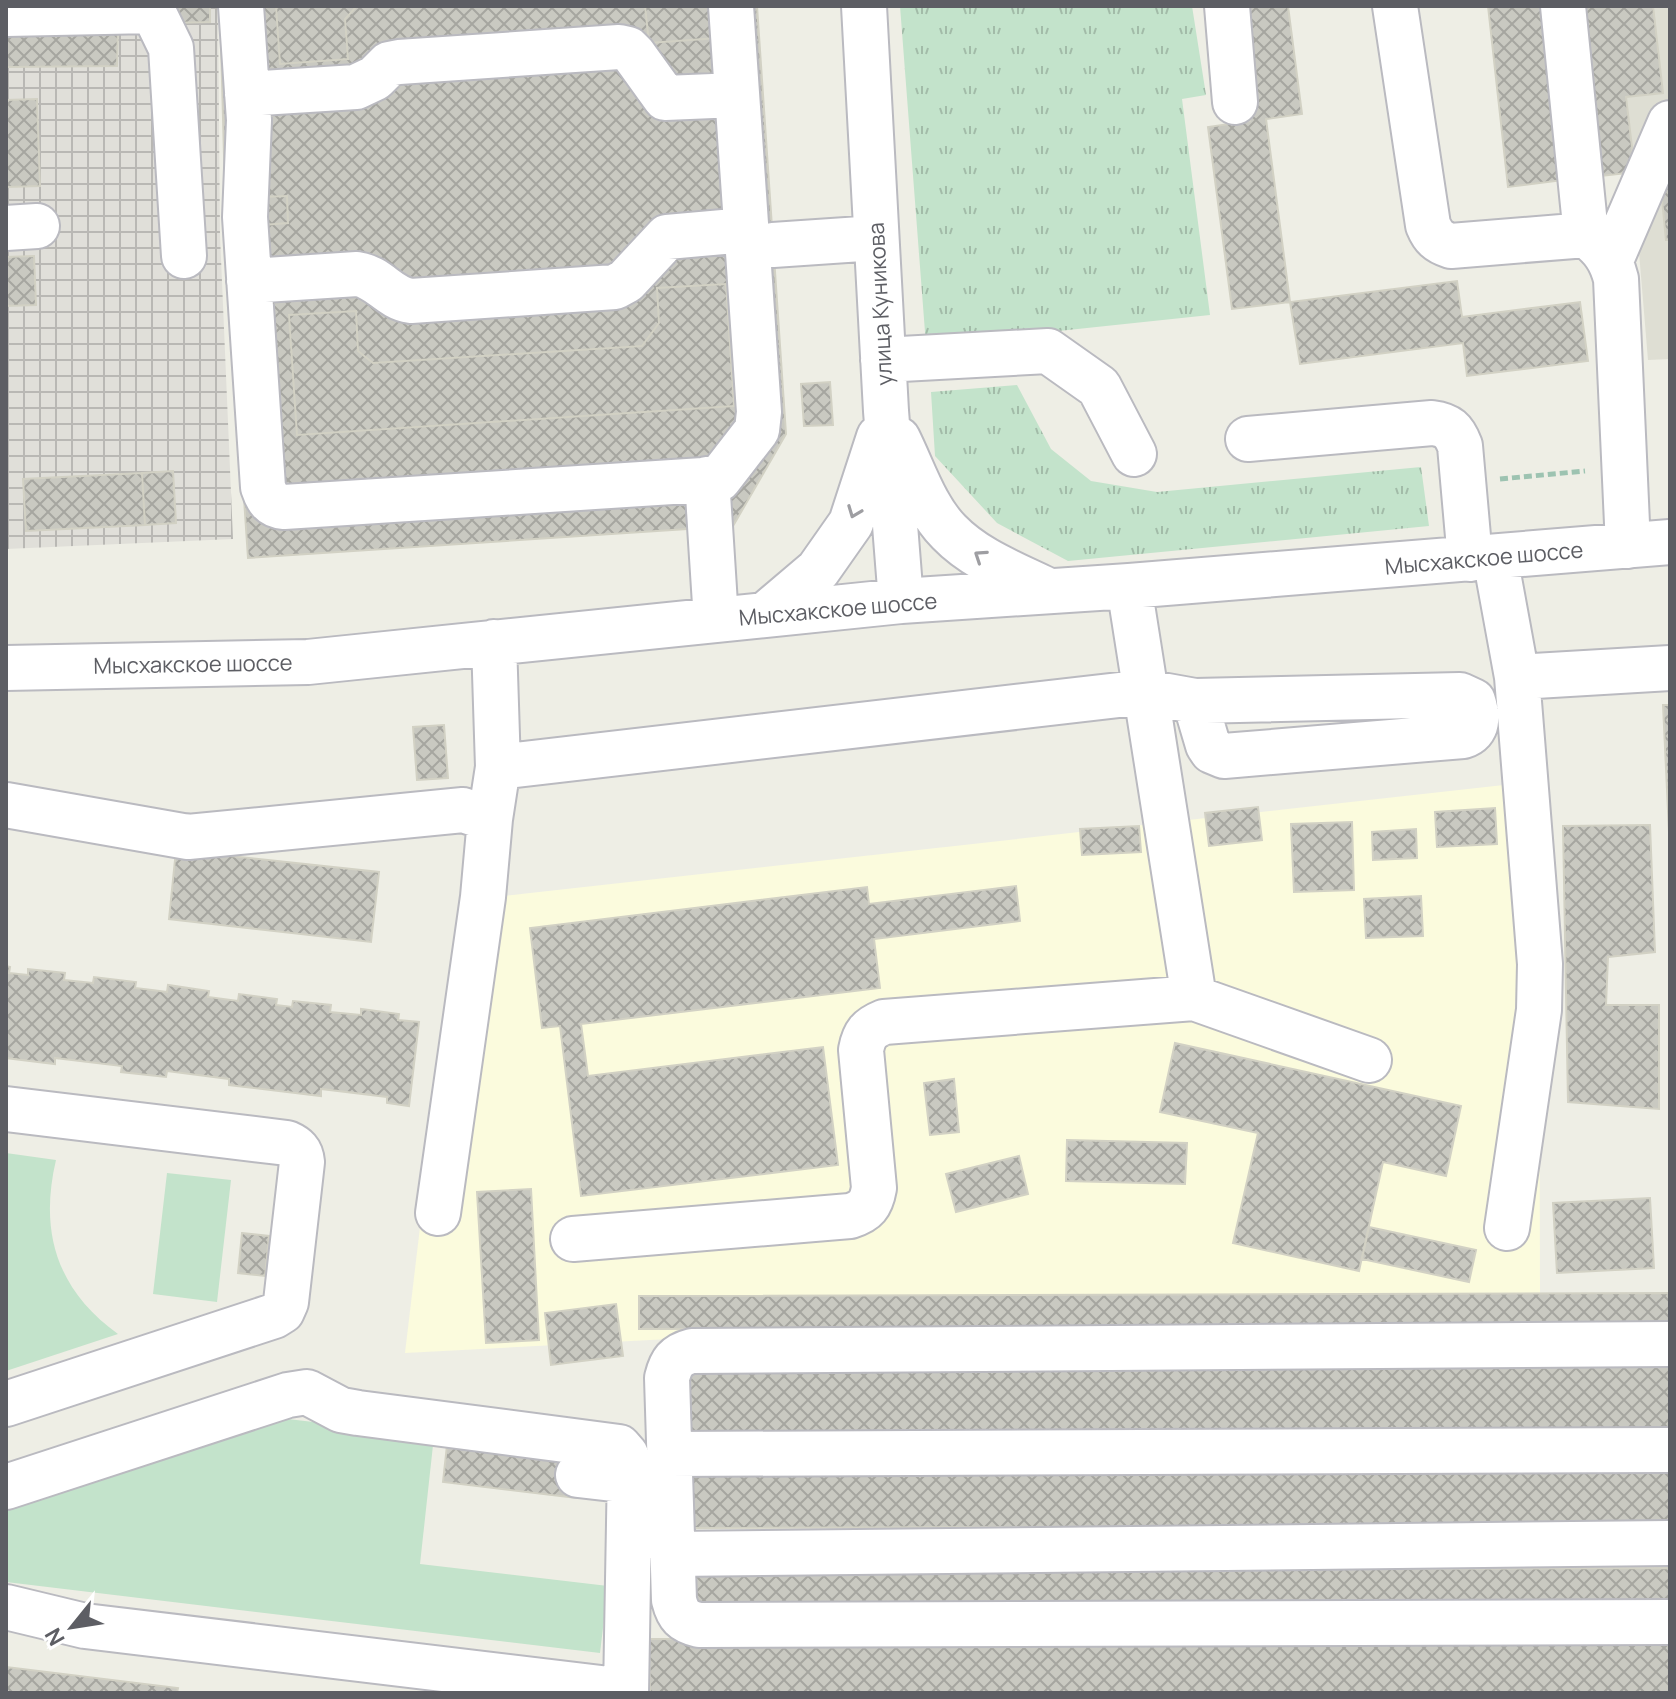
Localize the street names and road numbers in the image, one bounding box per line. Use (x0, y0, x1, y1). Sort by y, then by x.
street label: улица Куникова (861, 222, 899, 386)
street label: Мысхакское шоссе (1383, 534, 1585, 582)
street label: Мысхакское шоссе (737, 585, 939, 633)
street label: Мысхакское шоссе (93, 647, 293, 681)

